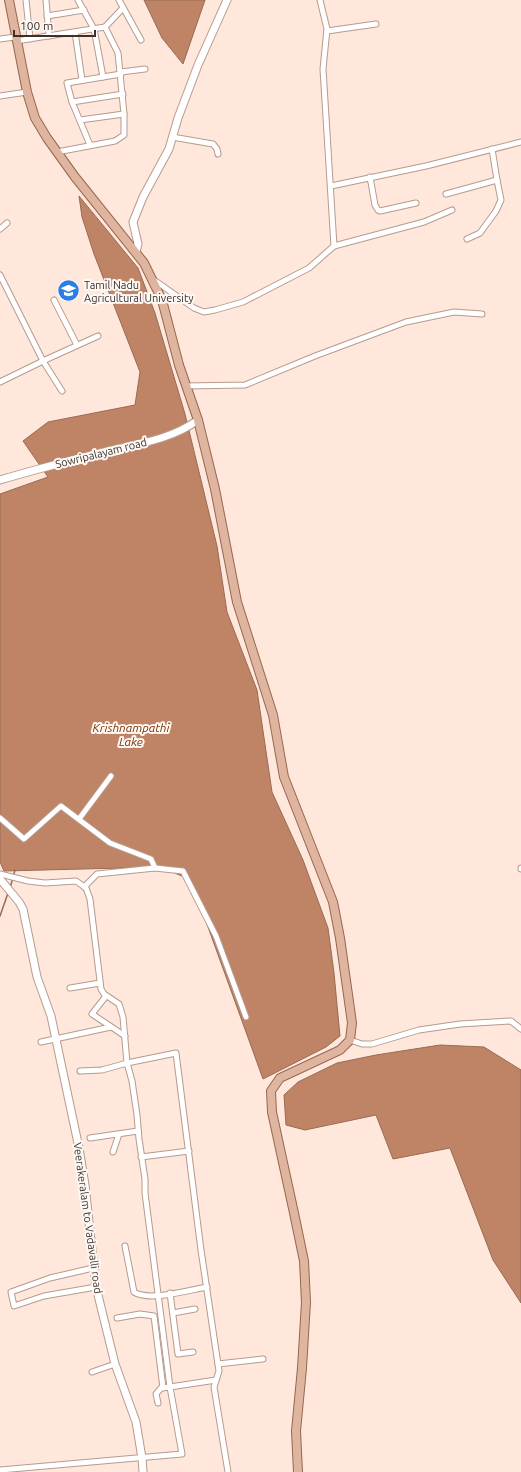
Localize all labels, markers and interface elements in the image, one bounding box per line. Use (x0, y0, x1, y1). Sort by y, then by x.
scale bar (14, 12, 95, 38)
text: 100 m (20, 19, 53, 32)
school or university icon: Tamil Nadu Agricultural University (55, 278, 81, 304)
place label: Tamil Nadu Agricultural University (84, 279, 194, 304)
street label: Sowripalayam road (54, 436, 148, 470)
water label: Krishnampathi Lake (92, 721, 171, 748)
street label: Veerakeralam to Vadavalli road (71, 1142, 105, 1294)

